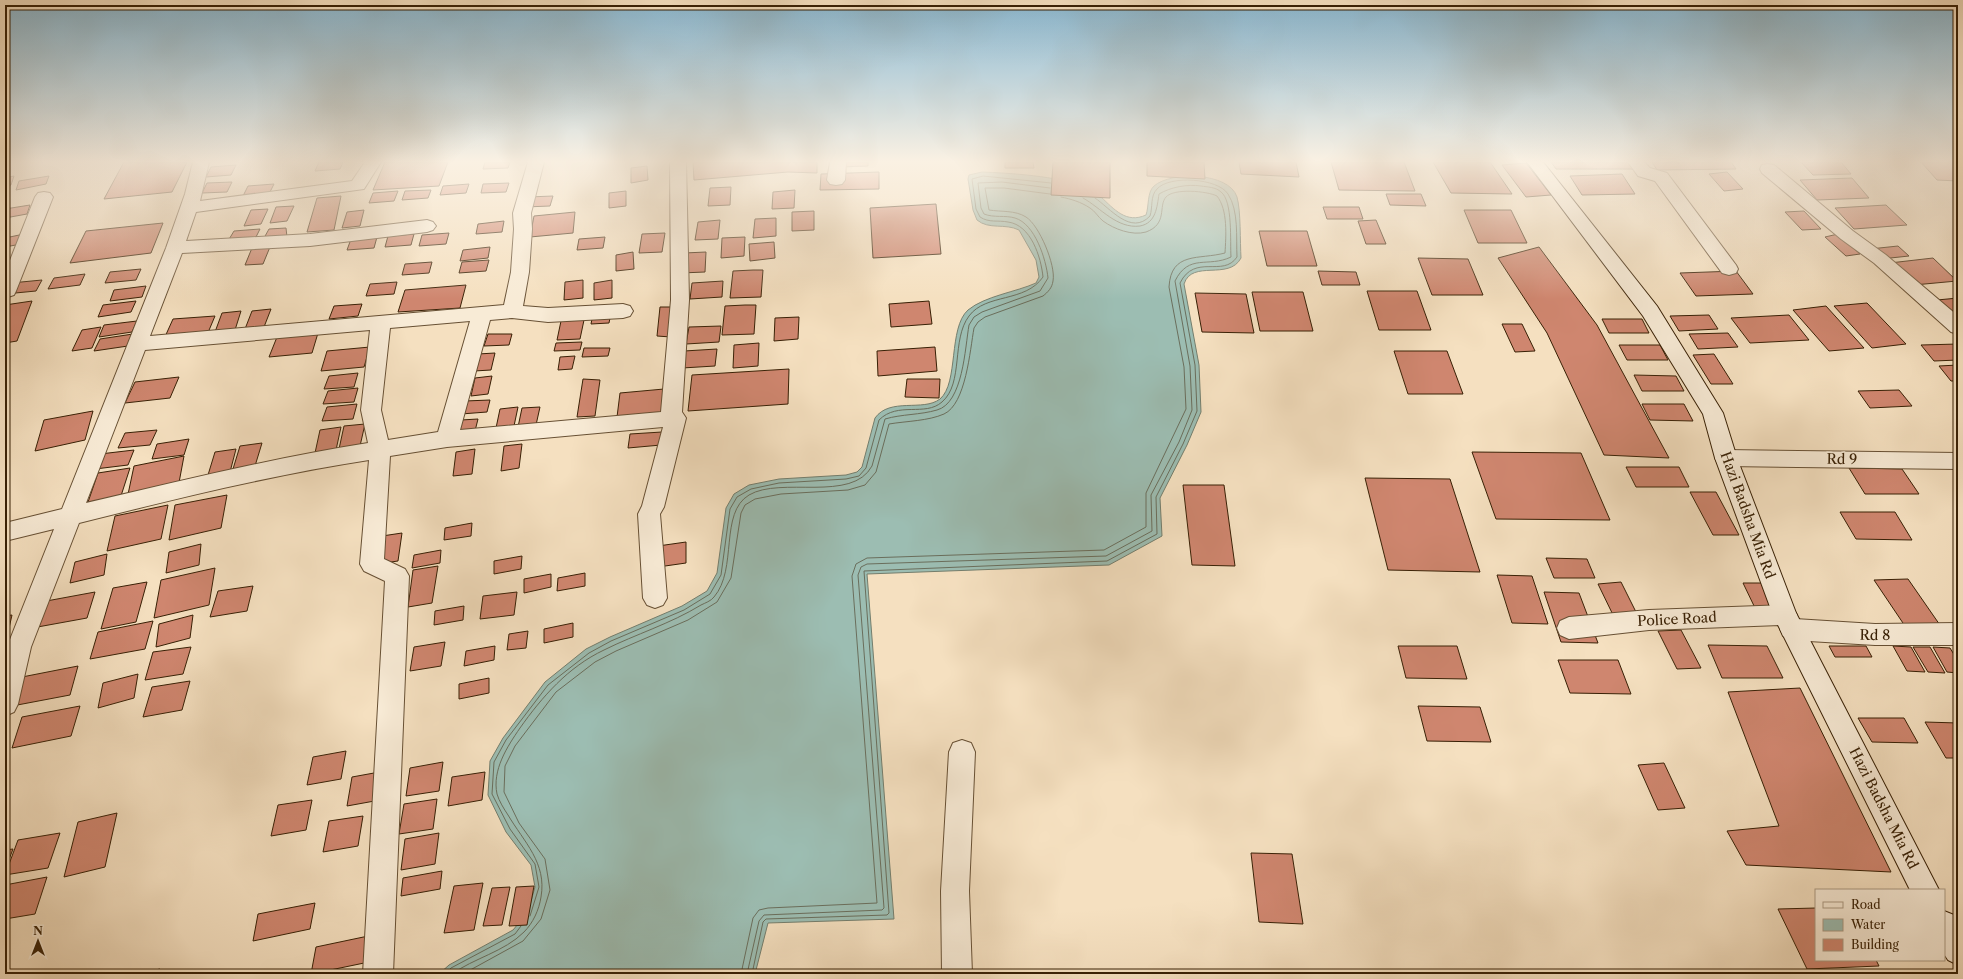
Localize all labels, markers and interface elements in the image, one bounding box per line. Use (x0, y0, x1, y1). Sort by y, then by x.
street label: Hazi Badsha Mia Rd (1717, 449, 1780, 582)
street label: Rd 9 (1826, 450, 1858, 468)
street label: Police Road (1637, 608, 1718, 630)
street label: Rd 8 (1859, 626, 1891, 644)
street label: Hazi Badsha Mia Rd (1846, 744, 1923, 872)
legend (1815, 889, 1945, 961)
text: Road (1851, 897, 1881, 912)
text: Water (1850, 917, 1885, 932)
north arrow (18, 921, 58, 961)
text: N (33, 924, 43, 938)
text: Building (1851, 937, 1899, 952)

